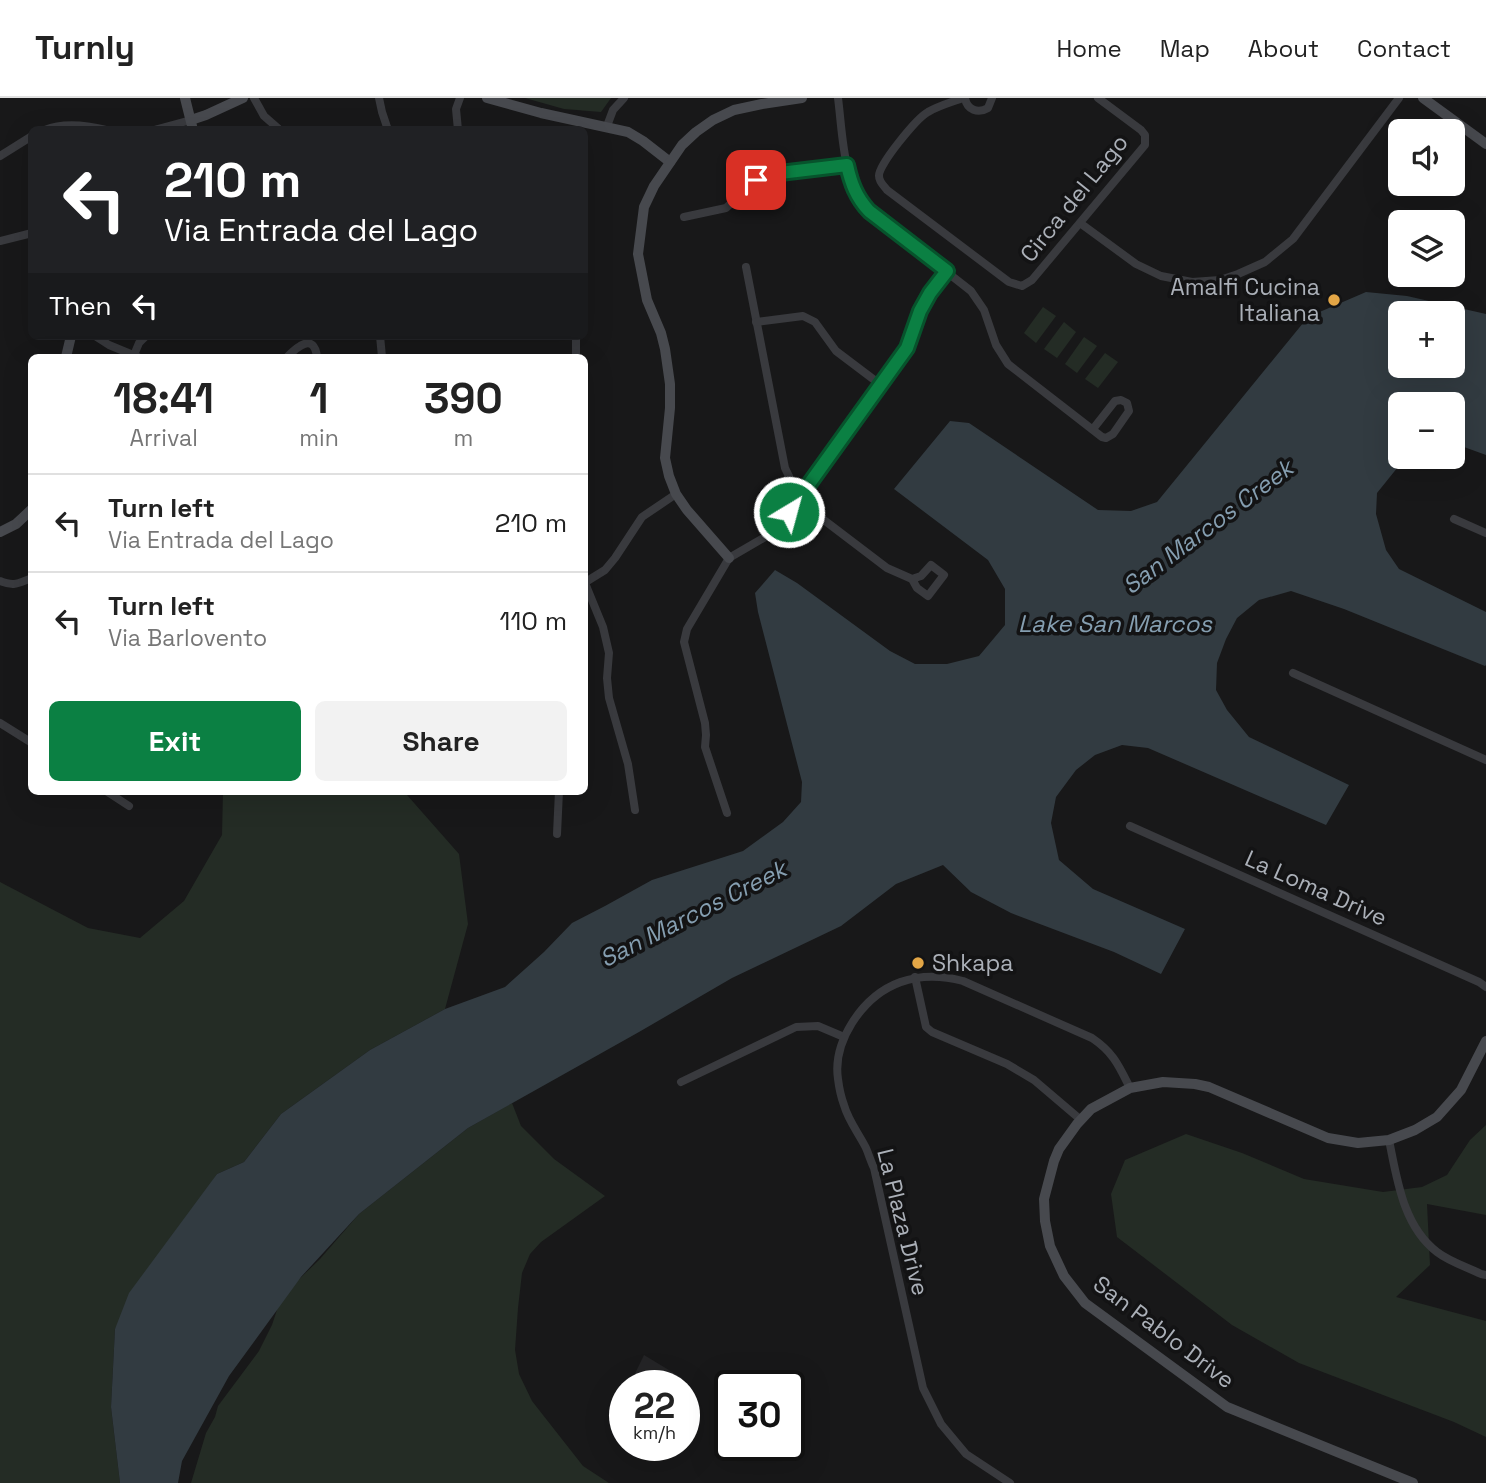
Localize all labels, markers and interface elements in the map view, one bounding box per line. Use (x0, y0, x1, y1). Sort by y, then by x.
text: Turnly (35, 27, 135, 69)
text: Home (1056, 33, 1122, 64)
text: Map (1160, 33, 1210, 64)
text: About (1248, 33, 1319, 64)
text: Contact (1357, 33, 1451, 64)
map controls (1388, 119, 1465, 469)
button: sound (1388, 119, 1465, 196)
street label: Circa del Lago (1013, 128, 1135, 268)
text: 210 m (164, 149, 301, 211)
pin (726, 150, 786, 210)
icon: left (49, 154, 140, 245)
icon: arrive (737, 161, 775, 199)
text: Via Entrada del Lago (164, 210, 478, 250)
button: layers (1388, 210, 1465, 287)
place label: Amalfi Cucina Italiana (1170, 272, 1320, 328)
icon: left (126, 287, 164, 325)
text: Then (49, 289, 112, 323)
marker: Amalfi Cucina Italiana (1326, 292, 1342, 308)
button: + (1388, 301, 1465, 378)
text: 18:41 (113, 372, 214, 425)
text: 1 (310, 372, 329, 425)
text: 390 (424, 372, 503, 425)
button: − (1388, 392, 1465, 469)
text: Arrival (129, 423, 198, 453)
text: min (299, 423, 339, 453)
text: m (454, 423, 473, 453)
water label: San Marcos Creek (1116, 450, 1302, 601)
position arrow (752, 475, 826, 549)
text: Turn left (108, 491, 215, 525)
icon: left (49, 504, 87, 542)
text: 210 m (495, 506, 567, 540)
text: Via Entrada del Lago (108, 525, 334, 555)
text: Turn left (108, 589, 215, 623)
icon: left (49, 602, 87, 640)
text: 110 m (500, 604, 567, 638)
water label: Lake San Marcos (1018, 608, 1213, 639)
text: Via Barlovento (108, 623, 267, 653)
button: Exit (49, 701, 301, 781)
button: Share (315, 701, 567, 781)
street label: La Loma Drive (1240, 843, 1392, 933)
water label: San Marcos Creek (594, 852, 794, 974)
place label: Shkapa (932, 948, 1014, 978)
marker: Shkapa (910, 955, 926, 971)
street label: La Plaza Drive (870, 1145, 936, 1299)
street label: San Pablo Drive (1087, 1269, 1241, 1395)
speed limit sign: 30 (714, 1370, 805, 1461)
text: 22 (634, 1384, 675, 1428)
text: km/h (633, 1421, 676, 1444)

